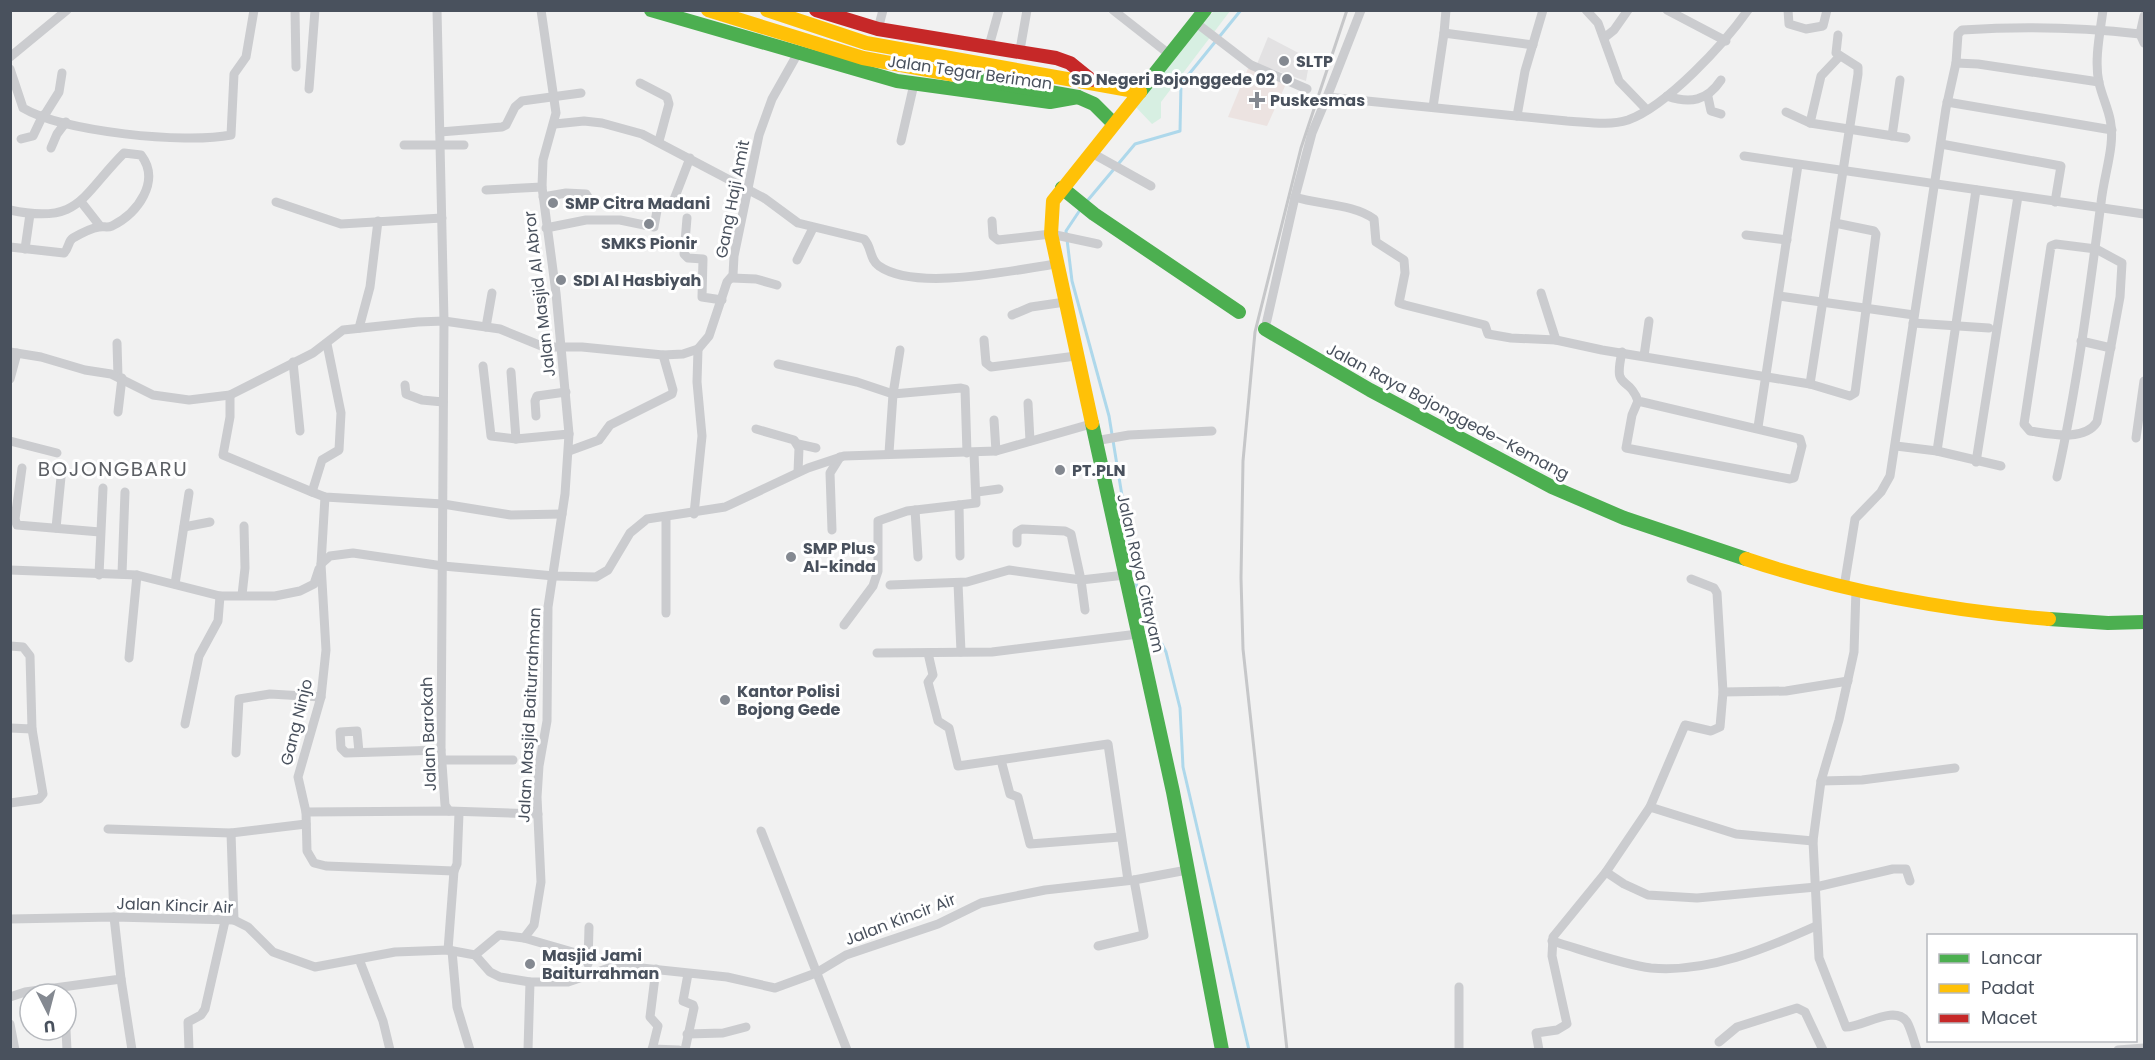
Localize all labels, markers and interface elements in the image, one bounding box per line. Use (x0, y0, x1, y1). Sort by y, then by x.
street label: Jalan Tegar Beriman (886, 50, 1054, 95)
place label: SLTP (1296, 50, 1333, 73)
marker: SLTP (1277, 54, 1291, 68)
place label: SD Negeri Bojonggede 02 (1071, 68, 1275, 91)
marker: SD Negeri Bojonggede 02 (1280, 72, 1294, 86)
place label: Puskesmas (1270, 89, 1365, 112)
marker: Puskesmas (1248, 91, 1266, 109)
street label: Gang Haji Amit (710, 138, 755, 260)
place label: SMP Citra Madani (565, 192, 710, 215)
marker: SMP Citra Madani (546, 196, 560, 210)
street label: Jalan Masjid Al Abror (518, 209, 561, 378)
marker: SMKS Pionir (642, 217, 656, 231)
place label: SMKS Pionir (601, 232, 697, 255)
place label: SDI Al Hasbiyah (573, 269, 701, 292)
marker: SDI Al Hasbiyah (554, 273, 568, 287)
street label: Jalan Raya Bojonggede—Kemang (1322, 337, 1573, 485)
district label: BOJONGBARU (38, 455, 188, 483)
place label: PT.PLN (1072, 459, 1126, 482)
marker: PT.PLN (1053, 463, 1067, 477)
street label: Jalan Raya Citayam (1111, 491, 1170, 655)
place label: SMP Plus Al-kinda (803, 537, 876, 578)
marker: SMP Plus Al-kinda (784, 550, 798, 564)
street label: Jalan Masjid Baiturrahman (512, 607, 547, 823)
street label: Jalan Barokah (415, 676, 442, 792)
street label: Gang Ninjo (275, 677, 318, 768)
place label: Kantor Polisi Bojong Gede (737, 680, 841, 721)
marker: Kantor Polisi Bojong Gede (718, 693, 732, 707)
street label: Jalan Kincir Air (841, 888, 959, 951)
street label: Jalan Kincir Air (116, 892, 234, 919)
legend (1927, 934, 2137, 1042)
place label: Masjid Jami Baiturrahman (542, 944, 659, 985)
text: Lancar (1981, 945, 2043, 970)
marker: Masjid Jami Baiturrahman (523, 957, 537, 971)
text: Padat (1981, 975, 2034, 1000)
north arrow (18, 982, 78, 1042)
text: Macet (1981, 1005, 2037, 1030)
text: U (43, 1014, 56, 1038)

